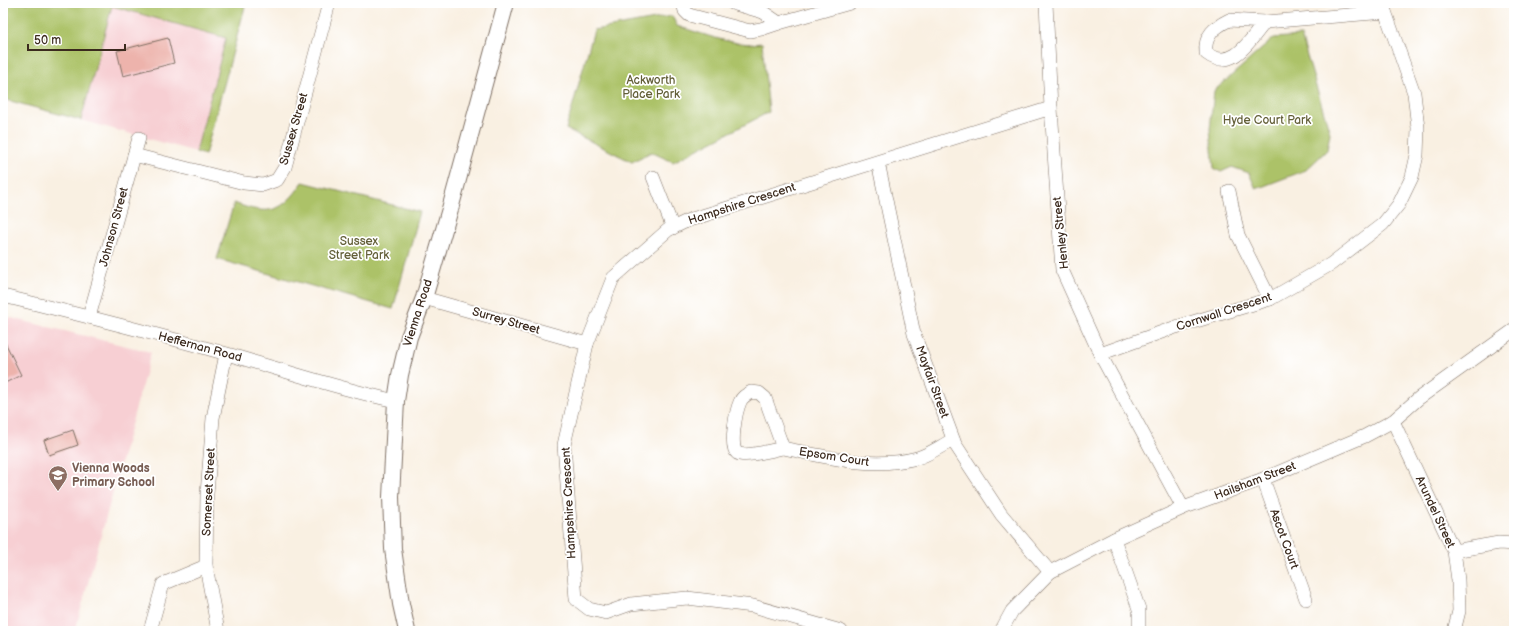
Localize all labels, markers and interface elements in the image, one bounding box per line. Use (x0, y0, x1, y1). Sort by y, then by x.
scale bar (28, 26, 125, 52)
text: 50 m (34, 33, 61, 48)
park label: Ackworth Place Park (622, 73, 680, 102)
street label: Sussex Street (277, 91, 312, 167)
park label: Hyde Court Park (1223, 113, 1311, 128)
street label: Hampshire Crescent (686, 179, 798, 228)
street label: Johnson Street (96, 185, 132, 268)
street label: Henley Street (1050, 196, 1072, 270)
park label: Sussex Street Park (329, 234, 389, 263)
street label: Vienna Road (400, 277, 436, 349)
street label: Cornwall Crescent (1174, 289, 1274, 334)
street label: Surrey Street (470, 304, 542, 338)
street label: Heffernan Road (157, 329, 244, 365)
street label: Mayfair Street (912, 344, 952, 420)
street label: Epsom Court (798, 444, 870, 470)
street label: Hampshire Crescent (559, 446, 579, 559)
street label: Somerset Street (199, 447, 219, 536)
street label: Hailsham Street (1212, 458, 1298, 503)
place label: Vienna Woods Primary School (72, 461, 155, 490)
school or university icon: Vienna Woods Primary School (47, 464, 69, 492)
street label: Arundel Street (1412, 474, 1458, 551)
street label: Ascot Court (1266, 507, 1302, 571)

